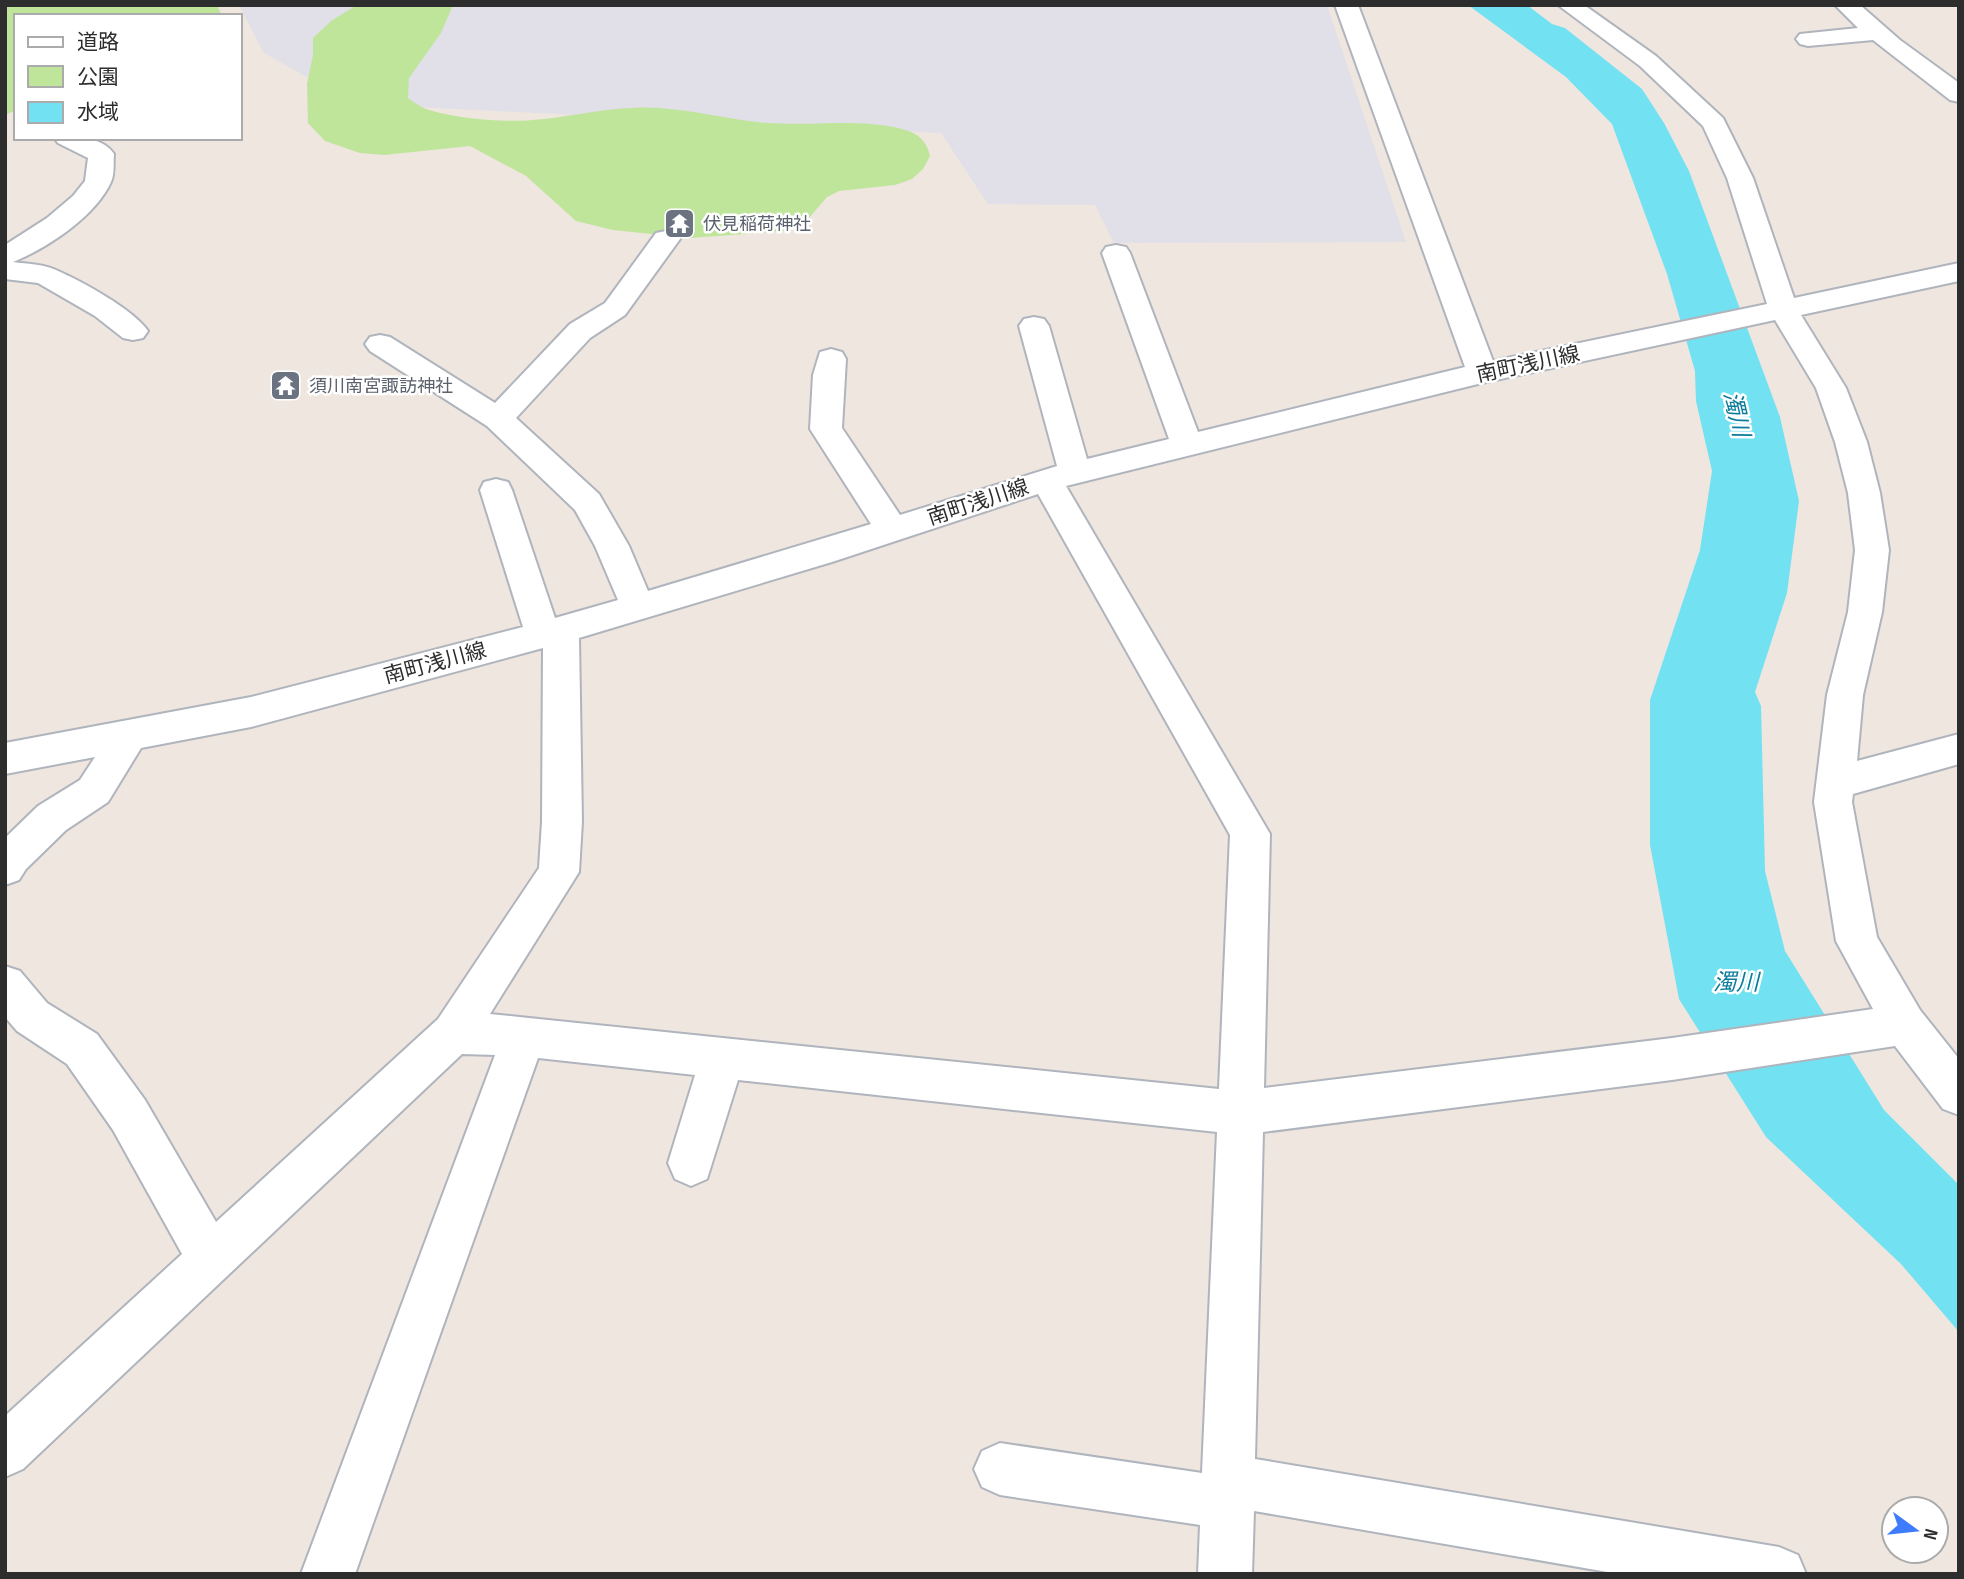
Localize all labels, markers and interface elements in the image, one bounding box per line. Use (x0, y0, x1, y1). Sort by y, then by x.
legend (14, 14, 242, 140)
text: 道路 (77, 30, 119, 55)
text: 公園 (77, 65, 119, 90)
text: 水域 (77, 100, 119, 125)
temple icon: 伏見稲荷神社 (663, 207, 697, 241)
place label: 伏見稲荷神社 (703, 214, 811, 235)
street label: 南町浅川線 (1474, 341, 1582, 388)
temple icon: 須川南宮諏訪神社 (269, 369, 303, 403)
place label: 須川南宮諏訪神社 (309, 376, 453, 397)
water label: 濁川 (1717, 389, 1756, 443)
street label: 南町浅川線 (924, 474, 1032, 531)
street label: 南町浅川線 (381, 638, 489, 689)
water label: 濁川 (1713, 969, 1762, 997)
north arrow (1880, 1495, 1950, 1565)
text: N (1918, 1526, 1942, 1542)

